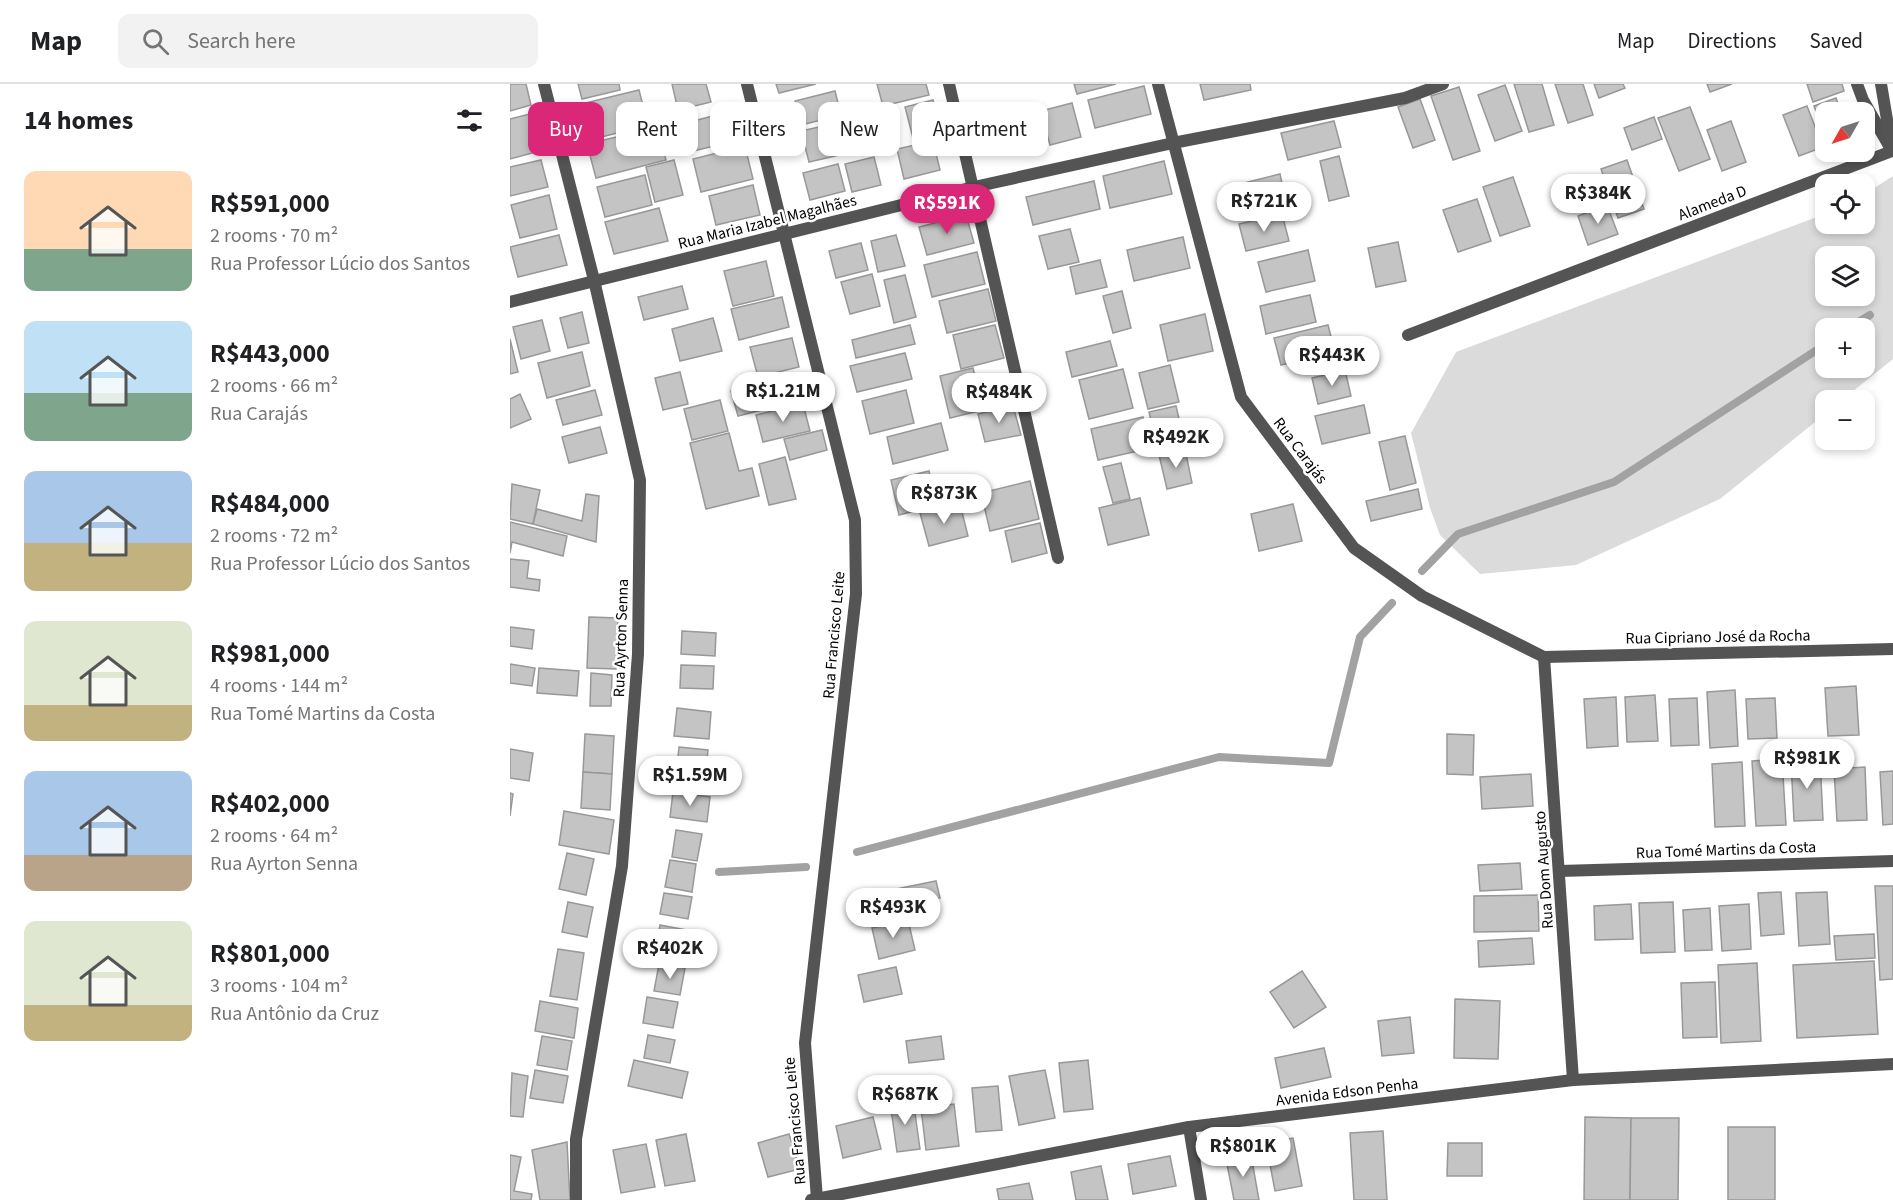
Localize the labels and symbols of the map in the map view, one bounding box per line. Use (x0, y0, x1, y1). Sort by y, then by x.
north arrow (1815, 102, 1875, 162)
pin: R$384K (1549, 174, 1647, 225)
street label: Alameda D (1675, 180, 1750, 226)
pin: R$721K (1215, 182, 1313, 233)
pin: R$591K (898, 184, 996, 235)
street label: Rua Maria Izabel Magalhães (676, 189, 859, 255)
pin: R$443K (1283, 336, 1381, 387)
pin: R$1.21M (728, 372, 838, 423)
pin: R$484K (950, 373, 1048, 424)
street label: Rua Carajás (1268, 413, 1333, 489)
pin: R$492K (1127, 418, 1225, 469)
pin: R$873K (895, 474, 993, 525)
street label: Rua Francisco Leite (817, 570, 851, 700)
street label: Rua Ayrton Senna (608, 578, 634, 698)
street label: Rua Cipriano José da Rocha (1625, 624, 1811, 650)
pin: R$981K (1758, 739, 1856, 790)
pin: R$1.59M (635, 756, 745, 807)
street label: Rua Dom Augusto (1529, 810, 1559, 930)
street label: Rua Tomé Martins da Costa (1636, 836, 1817, 864)
pin: R$493K (844, 888, 942, 939)
pin: R$402K (621, 929, 719, 980)
street label: Rua Francisco Leite (778, 1056, 812, 1186)
street label: Avenida Edson Penha (1275, 1072, 1420, 1112)
pin: R$687K (856, 1075, 954, 1126)
pin: R$801K (1194, 1127, 1292, 1178)

